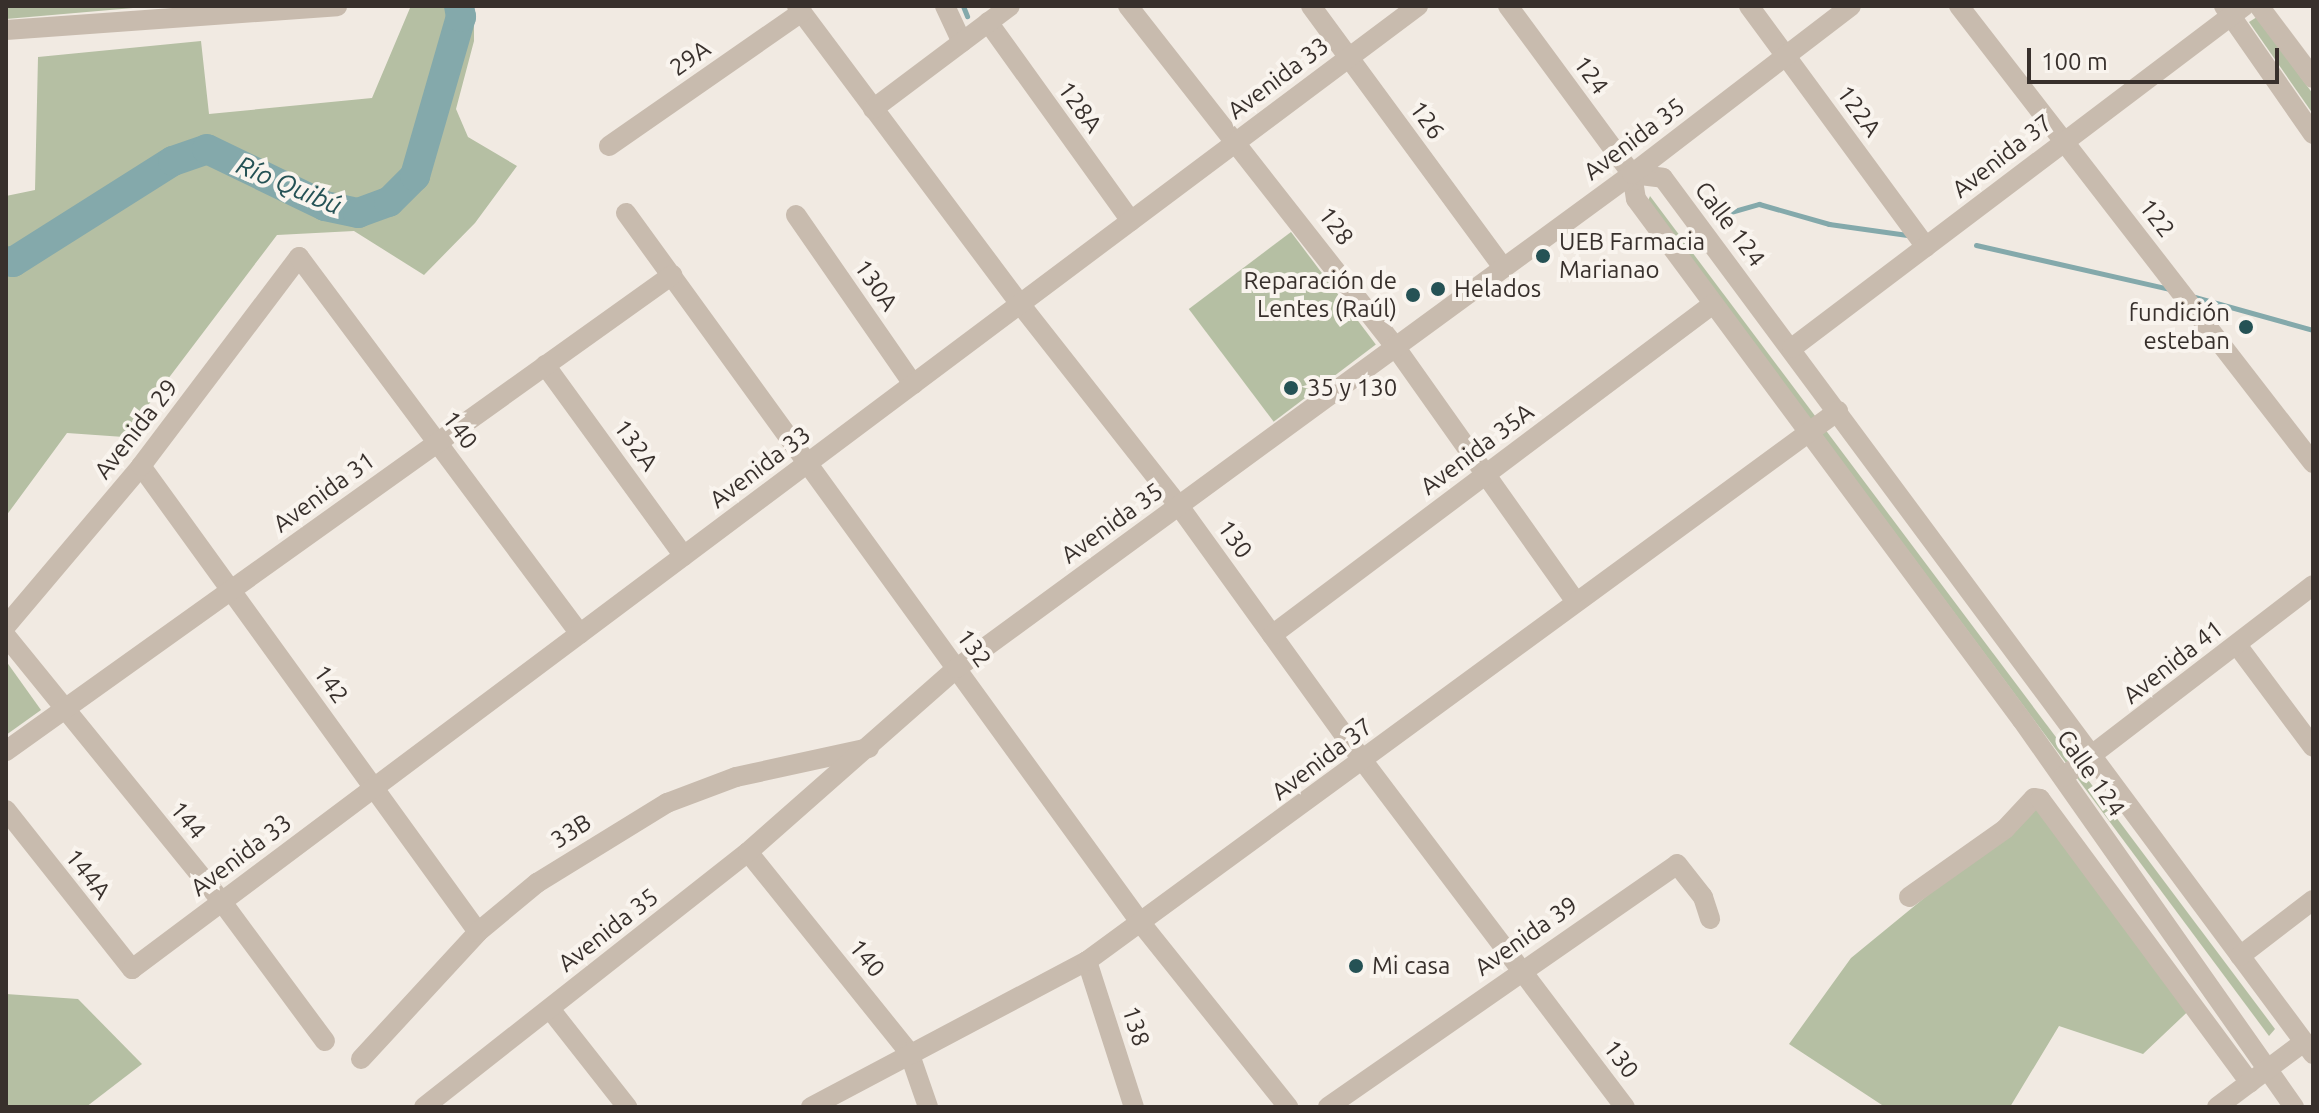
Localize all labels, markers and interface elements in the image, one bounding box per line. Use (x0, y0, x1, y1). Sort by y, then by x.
street label: Avenida 33 (1222, 31, 1334, 125)
scale bar (2031, 32, 2283, 82)
street label: 29A (664, 34, 716, 82)
text: 100 m (2041, 48, 2108, 75)
street label: 124 (1567, 50, 1615, 100)
street label: 128A (1052, 76, 1108, 138)
street label: 122A (1831, 80, 1887, 142)
street label: Avenida 35 (1578, 92, 1690, 186)
street label: 126 (1403, 95, 1451, 145)
street label: Avenida 37 (1946, 108, 2058, 204)
water label: Río Quibú (232, 149, 346, 221)
street label: Calle 124 (1689, 176, 1771, 272)
street label: 122 (2133, 193, 2181, 243)
street label: 128 (1312, 201, 1360, 251)
place label: UEB Farmacia Marianao (1559, 228, 1705, 284)
marker: UEB Farmacia Marianao (1534, 247, 1552, 265)
street label: 130A (848, 254, 904, 316)
place label: Reparación de Lentes (Raúl) (1244, 267, 1397, 323)
place label: Helados (1454, 275, 1541, 303)
marker: Helados (1429, 280, 1447, 298)
marker: Reparación de Lentes (Raúl) (1404, 286, 1422, 304)
place label: fundición esteban (2129, 299, 2230, 355)
marker: fundición esteban (2237, 318, 2255, 336)
street label: Avenida 29 (88, 373, 184, 485)
place label: 35 y 130 (1307, 374, 1397, 402)
marker: 35 y 130 (1282, 379, 1300, 397)
street label: Avenida 35A (1415, 397, 1539, 501)
street label: 140 (436, 405, 484, 455)
street label: 132A (608, 414, 664, 476)
street label: Avenida 33 (704, 420, 816, 514)
street label: Avenida 31 (268, 445, 380, 539)
street label: Avenida 35 (1056, 476, 1168, 570)
street label: 130 (1211, 514, 1259, 564)
street label: Avenida 41 (2117, 614, 2229, 710)
street label: 132 (950, 623, 998, 673)
street label: 142 (307, 659, 355, 709)
street label: Avenida 37 (1266, 712, 1378, 806)
street label: Calle 124 (2051, 724, 2131, 822)
street label: 144 (164, 795, 212, 845)
street label: Avenida 33 (185, 808, 297, 902)
street label: 33B (545, 808, 597, 854)
street label: 144A (59, 843, 117, 905)
street label: Avenida 35 (552, 882, 664, 978)
street label: Avenida 39 (1469, 890, 1583, 982)
street label: 140 (843, 933, 891, 983)
place label: Mi casa (1372, 952, 1450, 980)
marker: Mi casa (1347, 957, 1365, 975)
street label: 138 (1116, 1002, 1156, 1050)
street label: 130 (1597, 1034, 1645, 1084)

